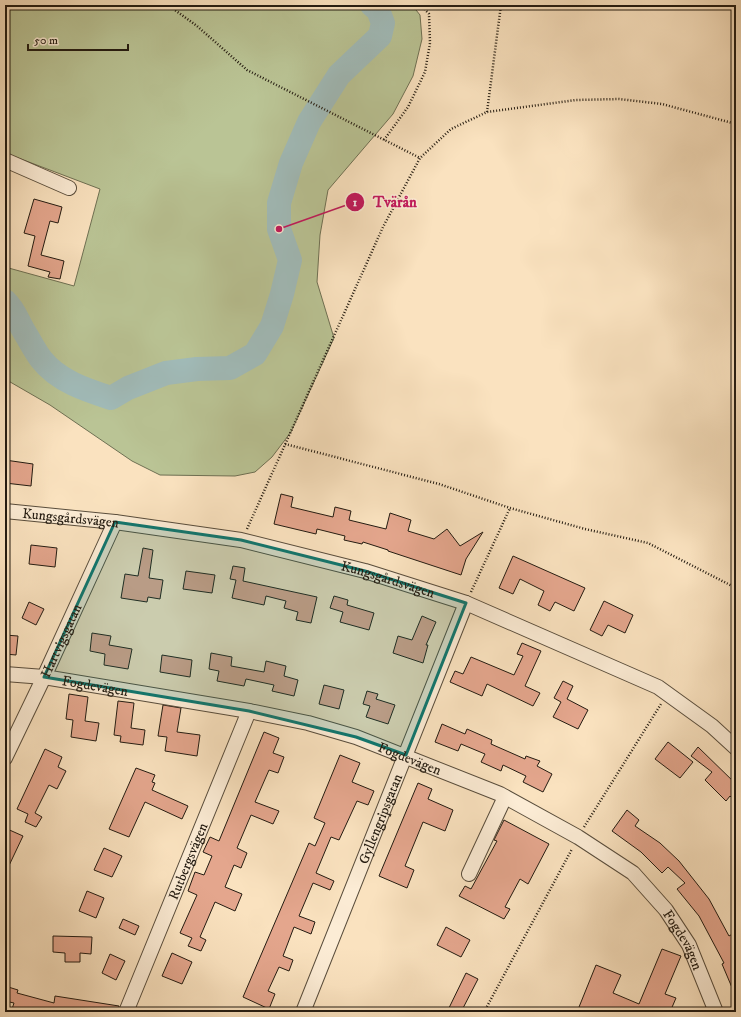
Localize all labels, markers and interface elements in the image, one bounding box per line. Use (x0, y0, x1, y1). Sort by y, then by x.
scale bar (28, 26, 128, 52)
text: 50 m (34, 33, 58, 48)
callout: Tvärån (345, 188, 425, 215)
text: Tvärån (372, 193, 417, 212)
text: 1 (353, 195, 358, 210)
street label: Kungsgårdsvägen (21, 505, 121, 533)
street label: Kungsgårdsvägen (339, 557, 438, 603)
street label: Hartvigsgatan (37, 601, 87, 681)
street label: Fogdevägen (61, 672, 130, 701)
street label: Fogdevägen (375, 739, 444, 780)
street label: Gyllengripsgatan (355, 771, 407, 867)
street label: Rutbergsvägen (165, 820, 213, 903)
street label: Fogdevägen (658, 907, 706, 974)

